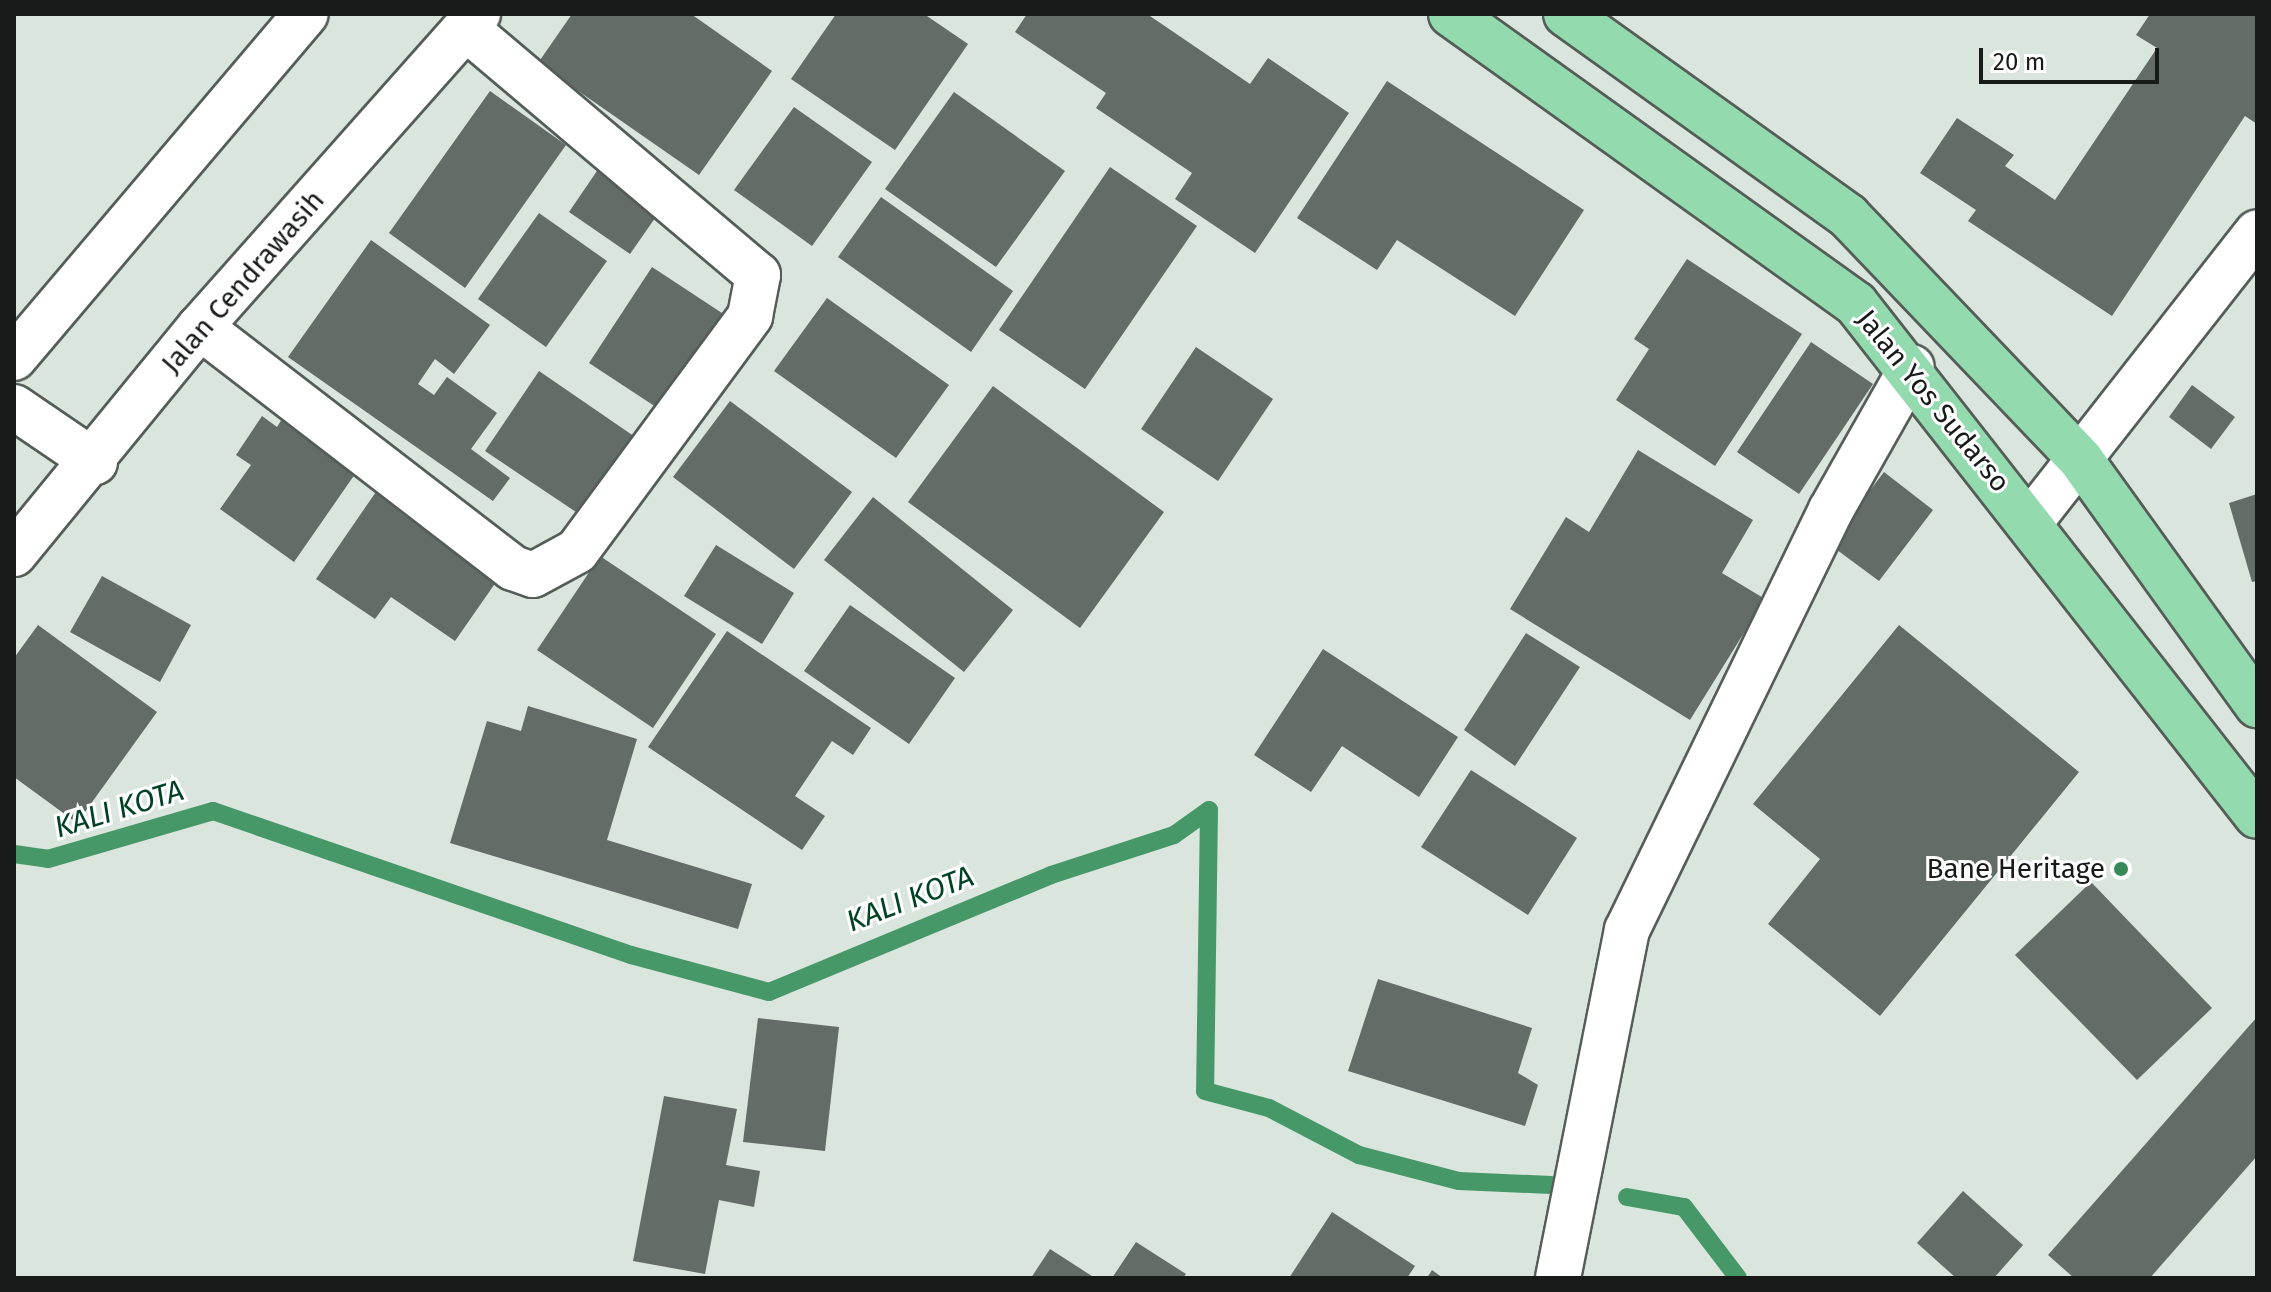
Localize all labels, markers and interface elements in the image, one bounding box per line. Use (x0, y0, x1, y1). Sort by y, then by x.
scale bar (1983, 32, 2163, 82)
text: 20 m (1993, 48, 2045, 76)
street label: Jalan Cendrawasih (155, 184, 331, 380)
street label: Jalan Yos Sudarso (1849, 303, 2017, 499)
water label: KALI KOTA (50, 772, 188, 846)
place label: Bane Heritage (1926, 852, 2105, 886)
water label: KALI KOTA (841, 858, 979, 940)
marker: Bane Heritage (2112, 860, 2130, 878)

